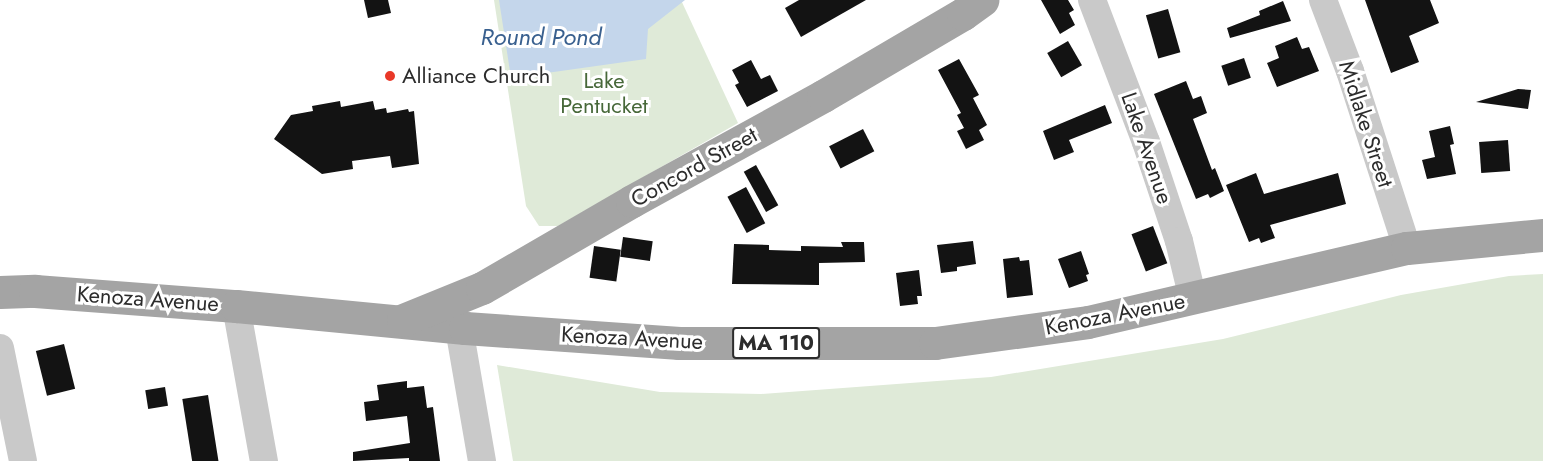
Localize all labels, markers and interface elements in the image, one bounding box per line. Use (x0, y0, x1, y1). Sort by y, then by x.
water label: Round Pond (481, 23, 601, 51)
street label: Midlake Street (1333, 57, 1399, 191)
place label: Alliance Church (402, 63, 550, 89)
park label: Lake Pentucket (560, 67, 648, 118)
marker: Alliance Church (383, 69, 397, 83)
street label: Lake Avenue (1116, 89, 1178, 207)
street label: Concord Street (626, 121, 762, 213)
street label: Kenoza Avenue (76, 281, 220, 317)
street label: Kenoza Avenue (1043, 287, 1187, 341)
street label: Kenoza Avenue (560, 321, 704, 355)
road number: MA 110 (731, 325, 821, 361)

